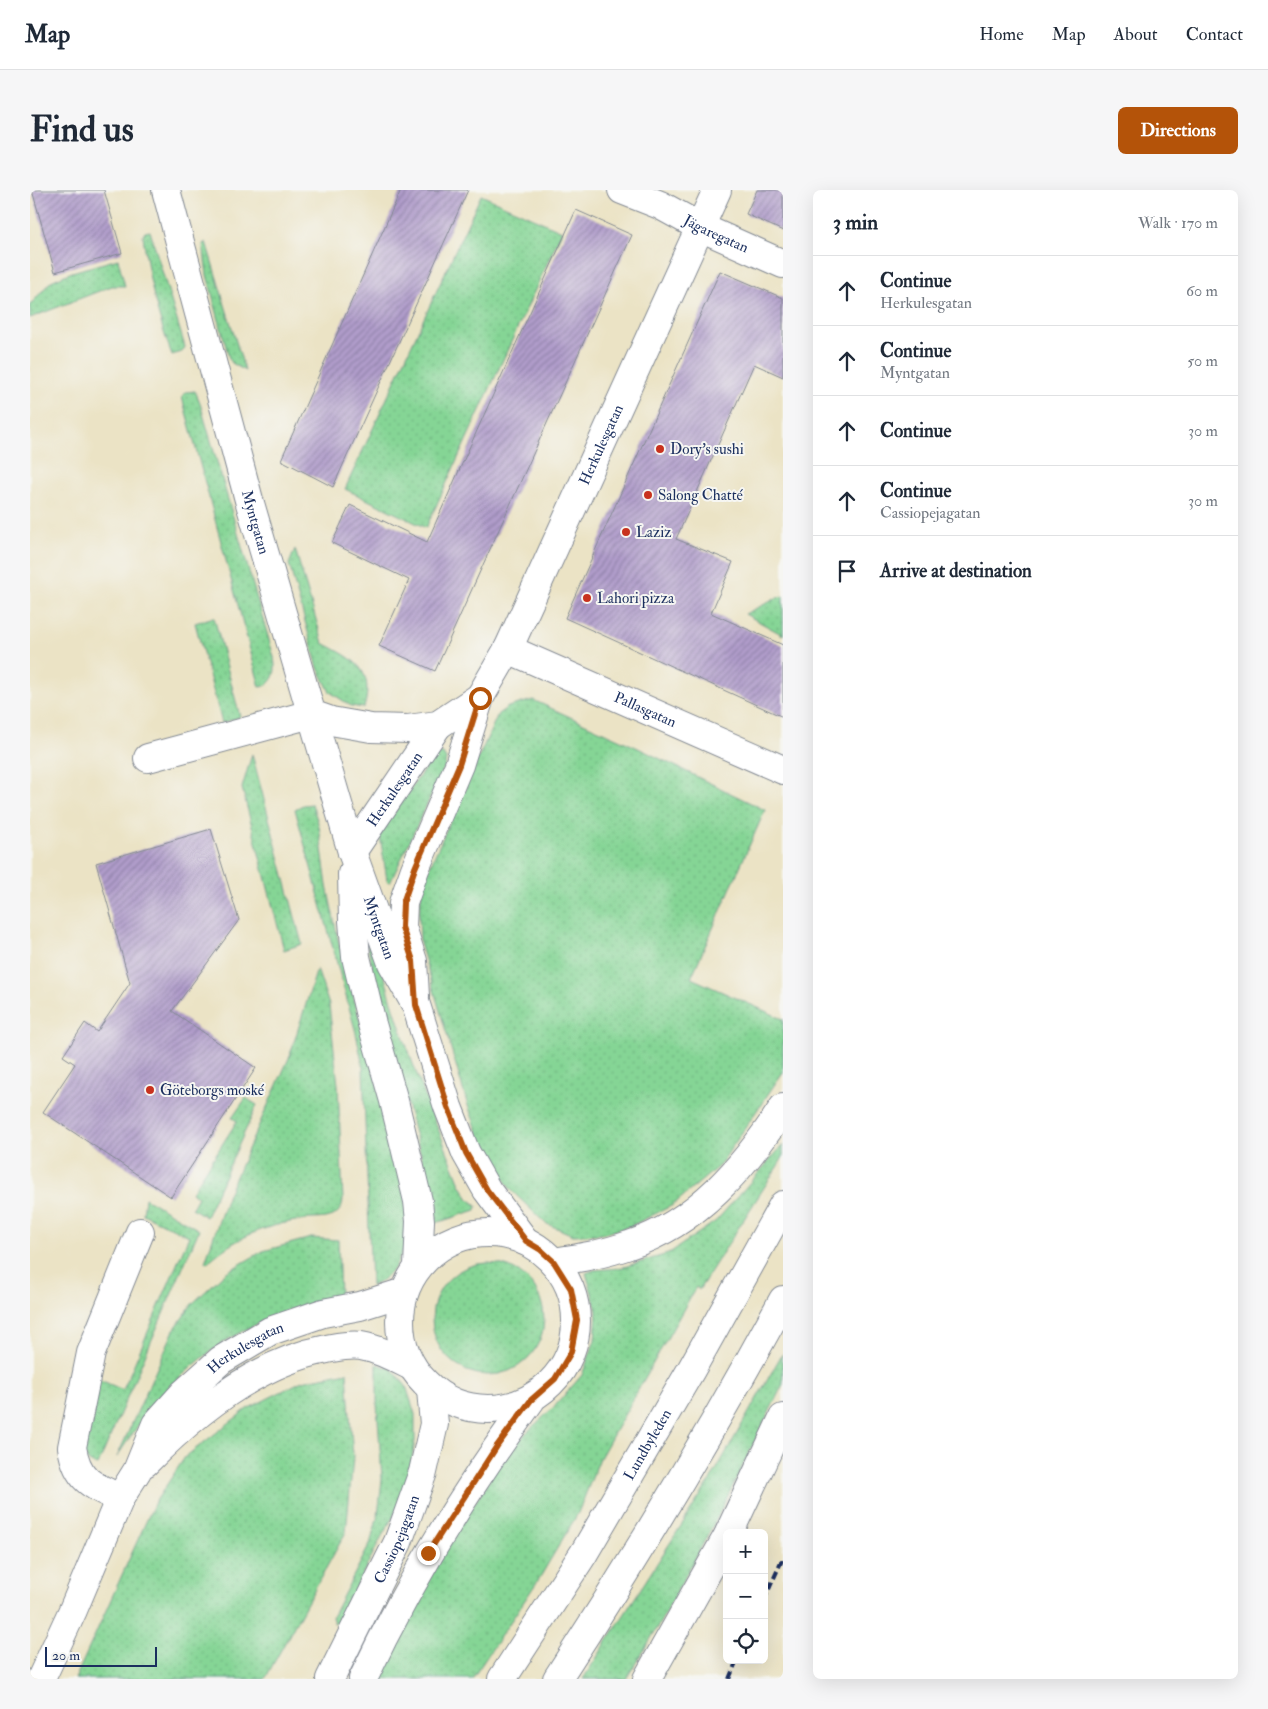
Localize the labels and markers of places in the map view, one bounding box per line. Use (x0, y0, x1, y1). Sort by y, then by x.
place label: Dory's sushi (670, 440, 744, 459)
marker: Dory's sushi (654, 443, 666, 455)
place label: Salong Chatté (658, 486, 744, 505)
marker: Salong Chatté (642, 489, 654, 501)
place label: Laziz (636, 523, 672, 542)
marker: Laziz (620, 526, 632, 538)
place label: Lahori pizza (597, 589, 675, 609)
marker: Lahori pizza (581, 592, 593, 604)
place label: Göteborgs moské (160, 1081, 265, 1100)
marker: Göteborgs moské (144, 1084, 156, 1096)

